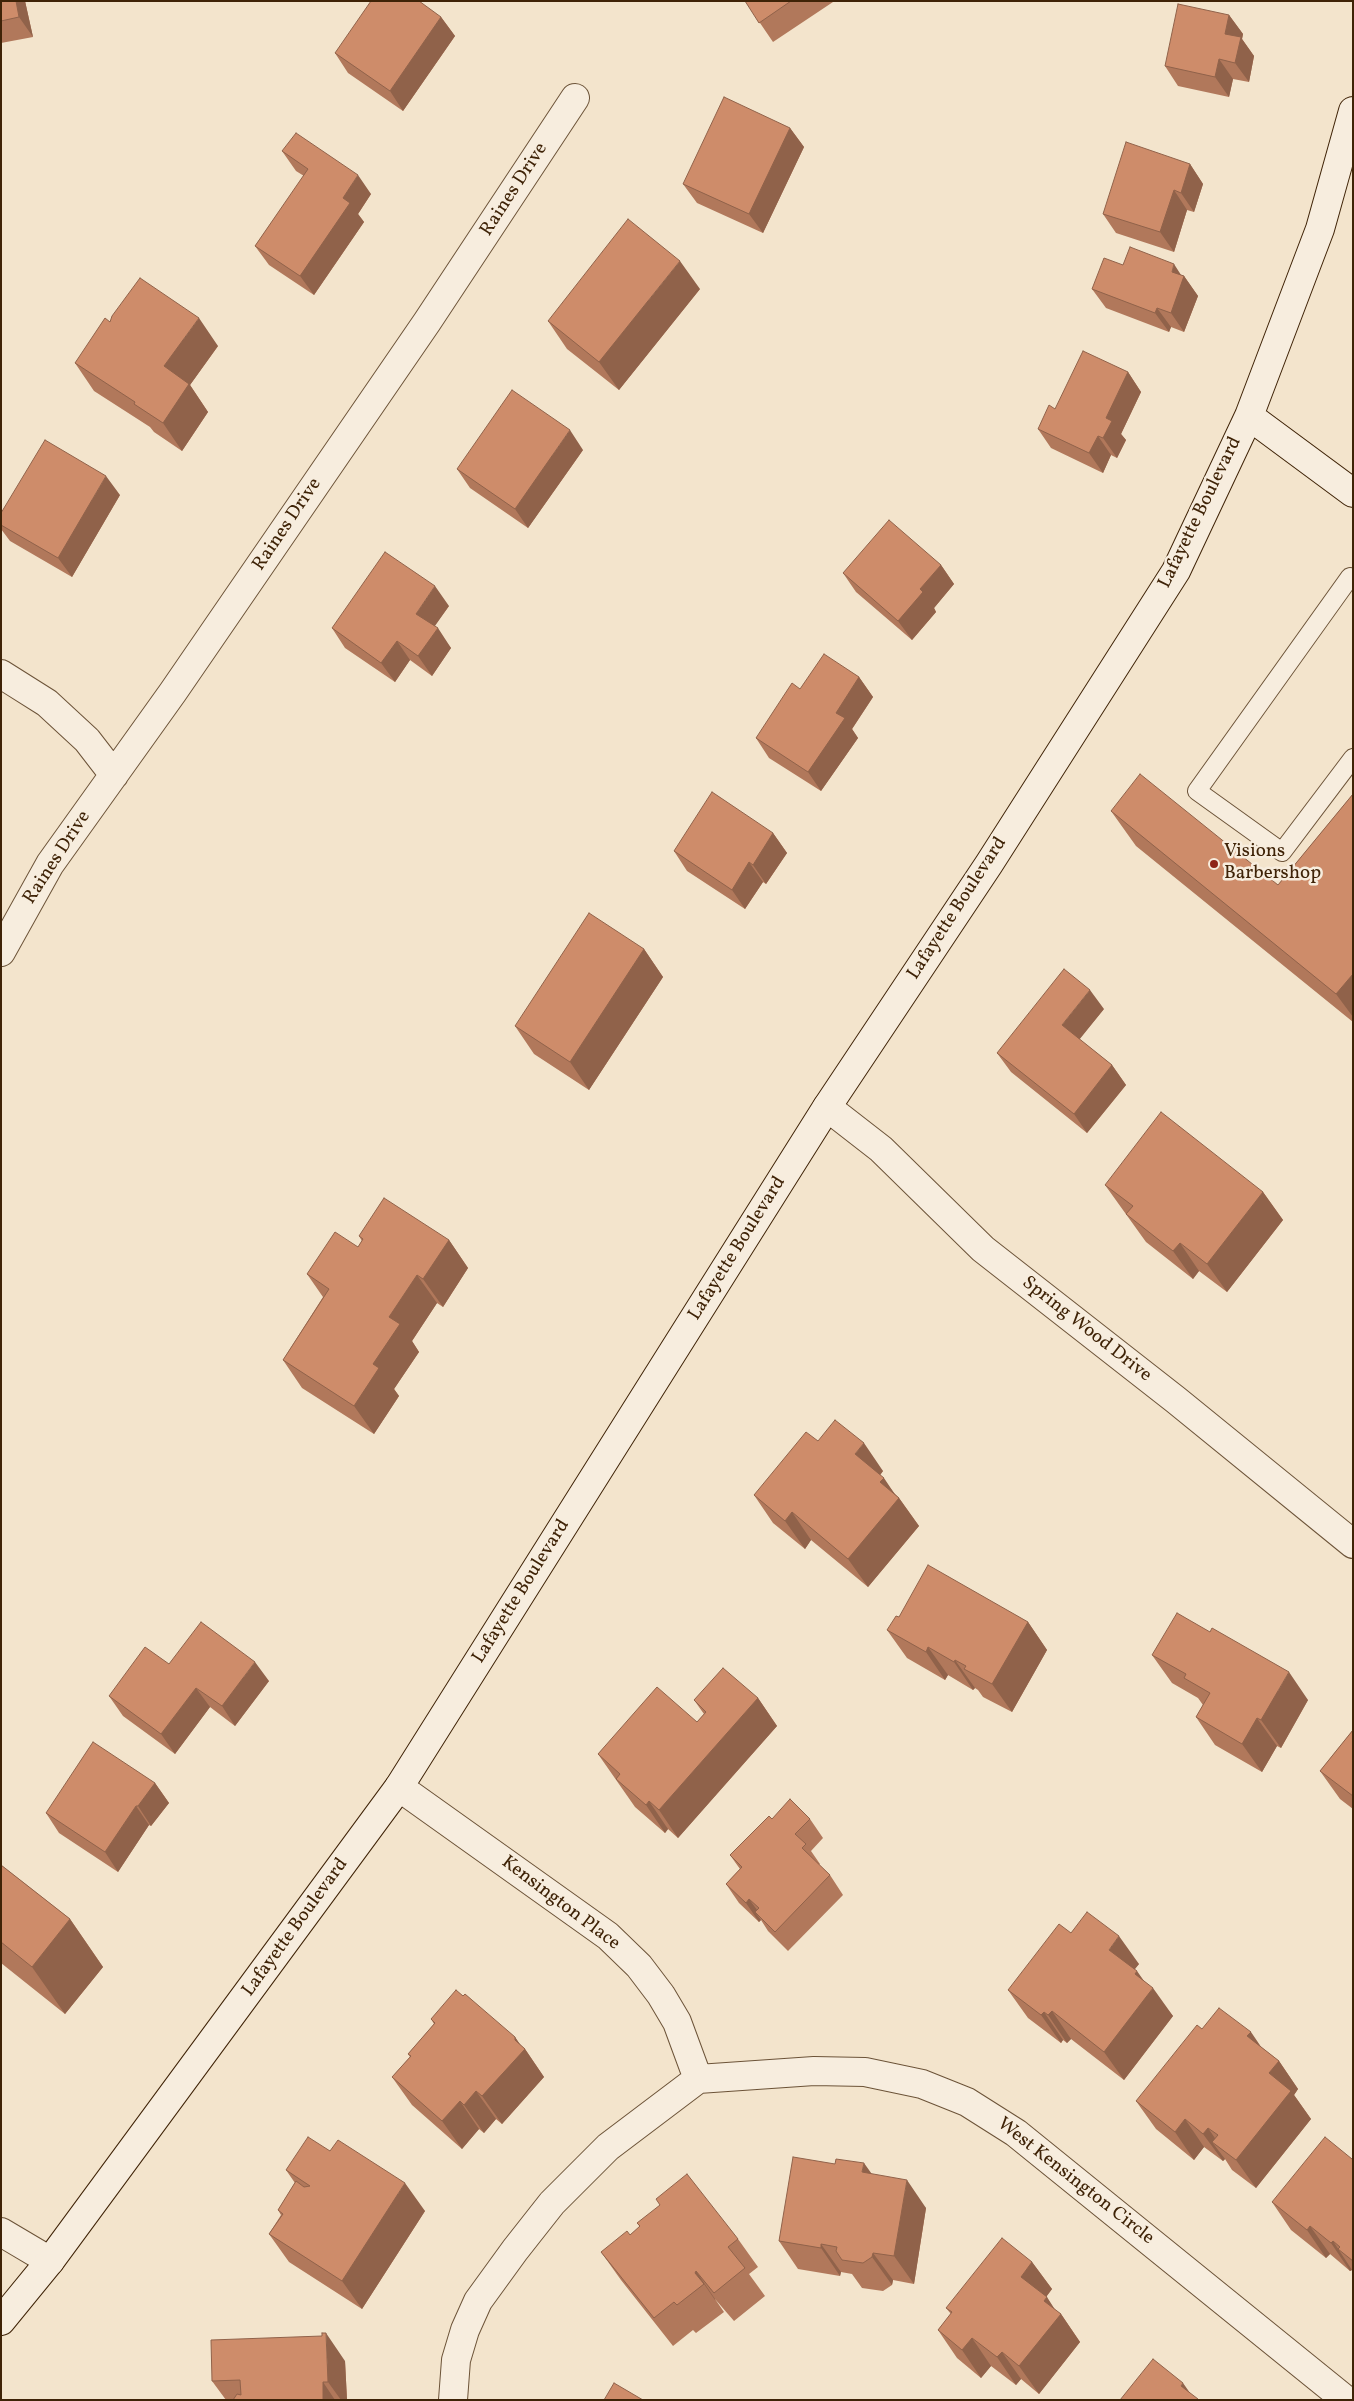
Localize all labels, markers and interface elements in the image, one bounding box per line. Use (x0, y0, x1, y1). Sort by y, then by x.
street label: Raines Drive (476, 139, 554, 241)
street label: Lafayette Boulevard (1154, 434, 1248, 592)
street label: Raines Drive (249, 474, 327, 576)
street label: Raines Drive (19, 807, 97, 909)
street label: Lafayette Boulevard (903, 833, 1013, 985)
place label: Visions Barbershop (1224, 842, 1321, 886)
marker: Visions Barbershop (1208, 858, 1220, 870)
street label: Lafayette Boulevard (684, 1173, 792, 1325)
street label: Spring Wood Drive (1017, 1272, 1155, 1388)
street label: Lafayette Boulevard (468, 1516, 576, 1668)
street label: Kensington Place (496, 1852, 624, 1956)
street label: Lafayette Boulevard (238, 1854, 354, 2002)
street label: West Kensington Circle (992, 2114, 1158, 2250)

